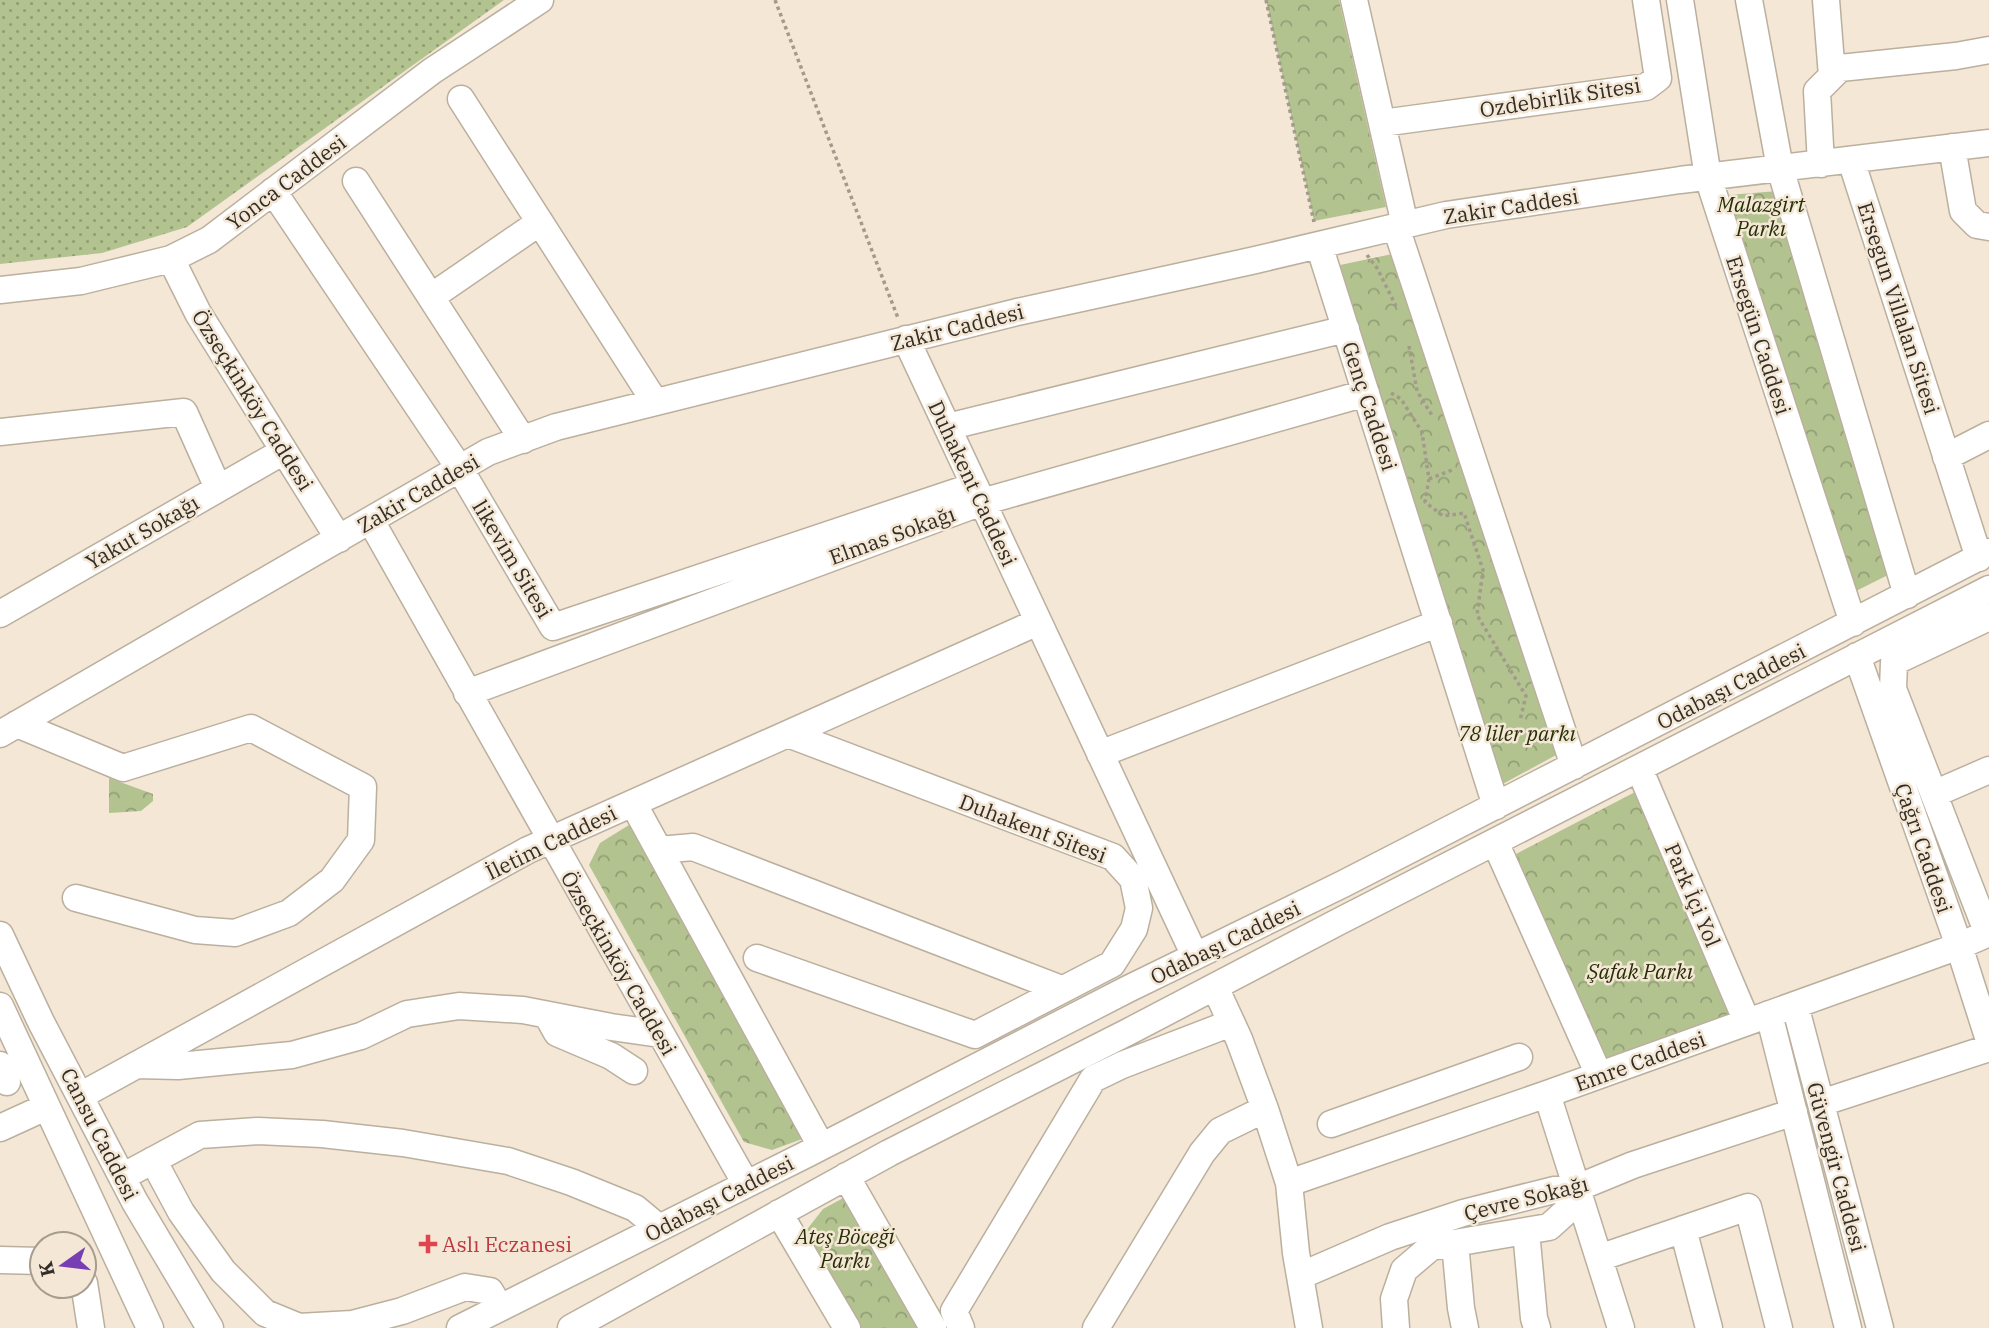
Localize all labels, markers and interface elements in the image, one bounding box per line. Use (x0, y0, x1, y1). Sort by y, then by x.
street label: Ozdebirlik Sitesi (1478, 70, 1642, 124)
street label: Yonca Caddesi (221, 128, 351, 236)
street label: Zakir Caddesi (1441, 182, 1581, 230)
park label: Malazgirt Parkı (1716, 190, 1805, 242)
street label: Ersegun Villalan Sitesi (1851, 198, 1947, 418)
street label: Ersegün Caddesi (1720, 252, 1798, 418)
street label: Zakir Caddesi (887, 297, 1027, 357)
street label: Özseçkinköy Caddesi (186, 304, 320, 496)
street label: Genç Caddesi (1336, 338, 1404, 474)
street label: Duhakent Caddesi (922, 396, 1024, 570)
street label: Zakir Caddesi (352, 447, 484, 539)
street label: Yakut Sokağı (80, 488, 204, 576)
street label: likevim Sitesi (467, 495, 559, 623)
street label: Elmas Sokağı (825, 499, 959, 571)
street label: Odabaşı Caddesi (1652, 636, 1810, 736)
park label: 78 liler parkı (1458, 719, 1577, 747)
street label: Çağrı Caddesi (1889, 779, 1959, 917)
street label: Duhakent Sitesi (955, 787, 1111, 869)
street label: İletim Caddesi (481, 798, 621, 886)
street label: Park İçi Yol (1659, 839, 1727, 951)
street label: Özseçkinköy Caddesi (555, 866, 683, 1060)
street label: Odabaşı Caddesi (1145, 894, 1305, 990)
park label: Şafak Parkı (1586, 957, 1694, 985)
street label: Emre Caddesi (1571, 1024, 1709, 1098)
street label: Cansu Caddesi (55, 1063, 145, 1205)
street label: Güvengir Caddesi (1801, 1079, 1873, 1255)
street label: Odabaşı Caddesi (640, 1148, 798, 1248)
street label: Çevre Sokağı (1461, 1169, 1591, 1227)
park label: Ateş Böceği Parkı (793, 1222, 896, 1274)
north arrow (28, 1230, 98, 1300)
place label: Aslı Eczanesi (442, 1230, 572, 1258)
marker: Aslı Eczanesi (420, 1236, 436, 1252)
text: K (33, 1259, 60, 1279)

